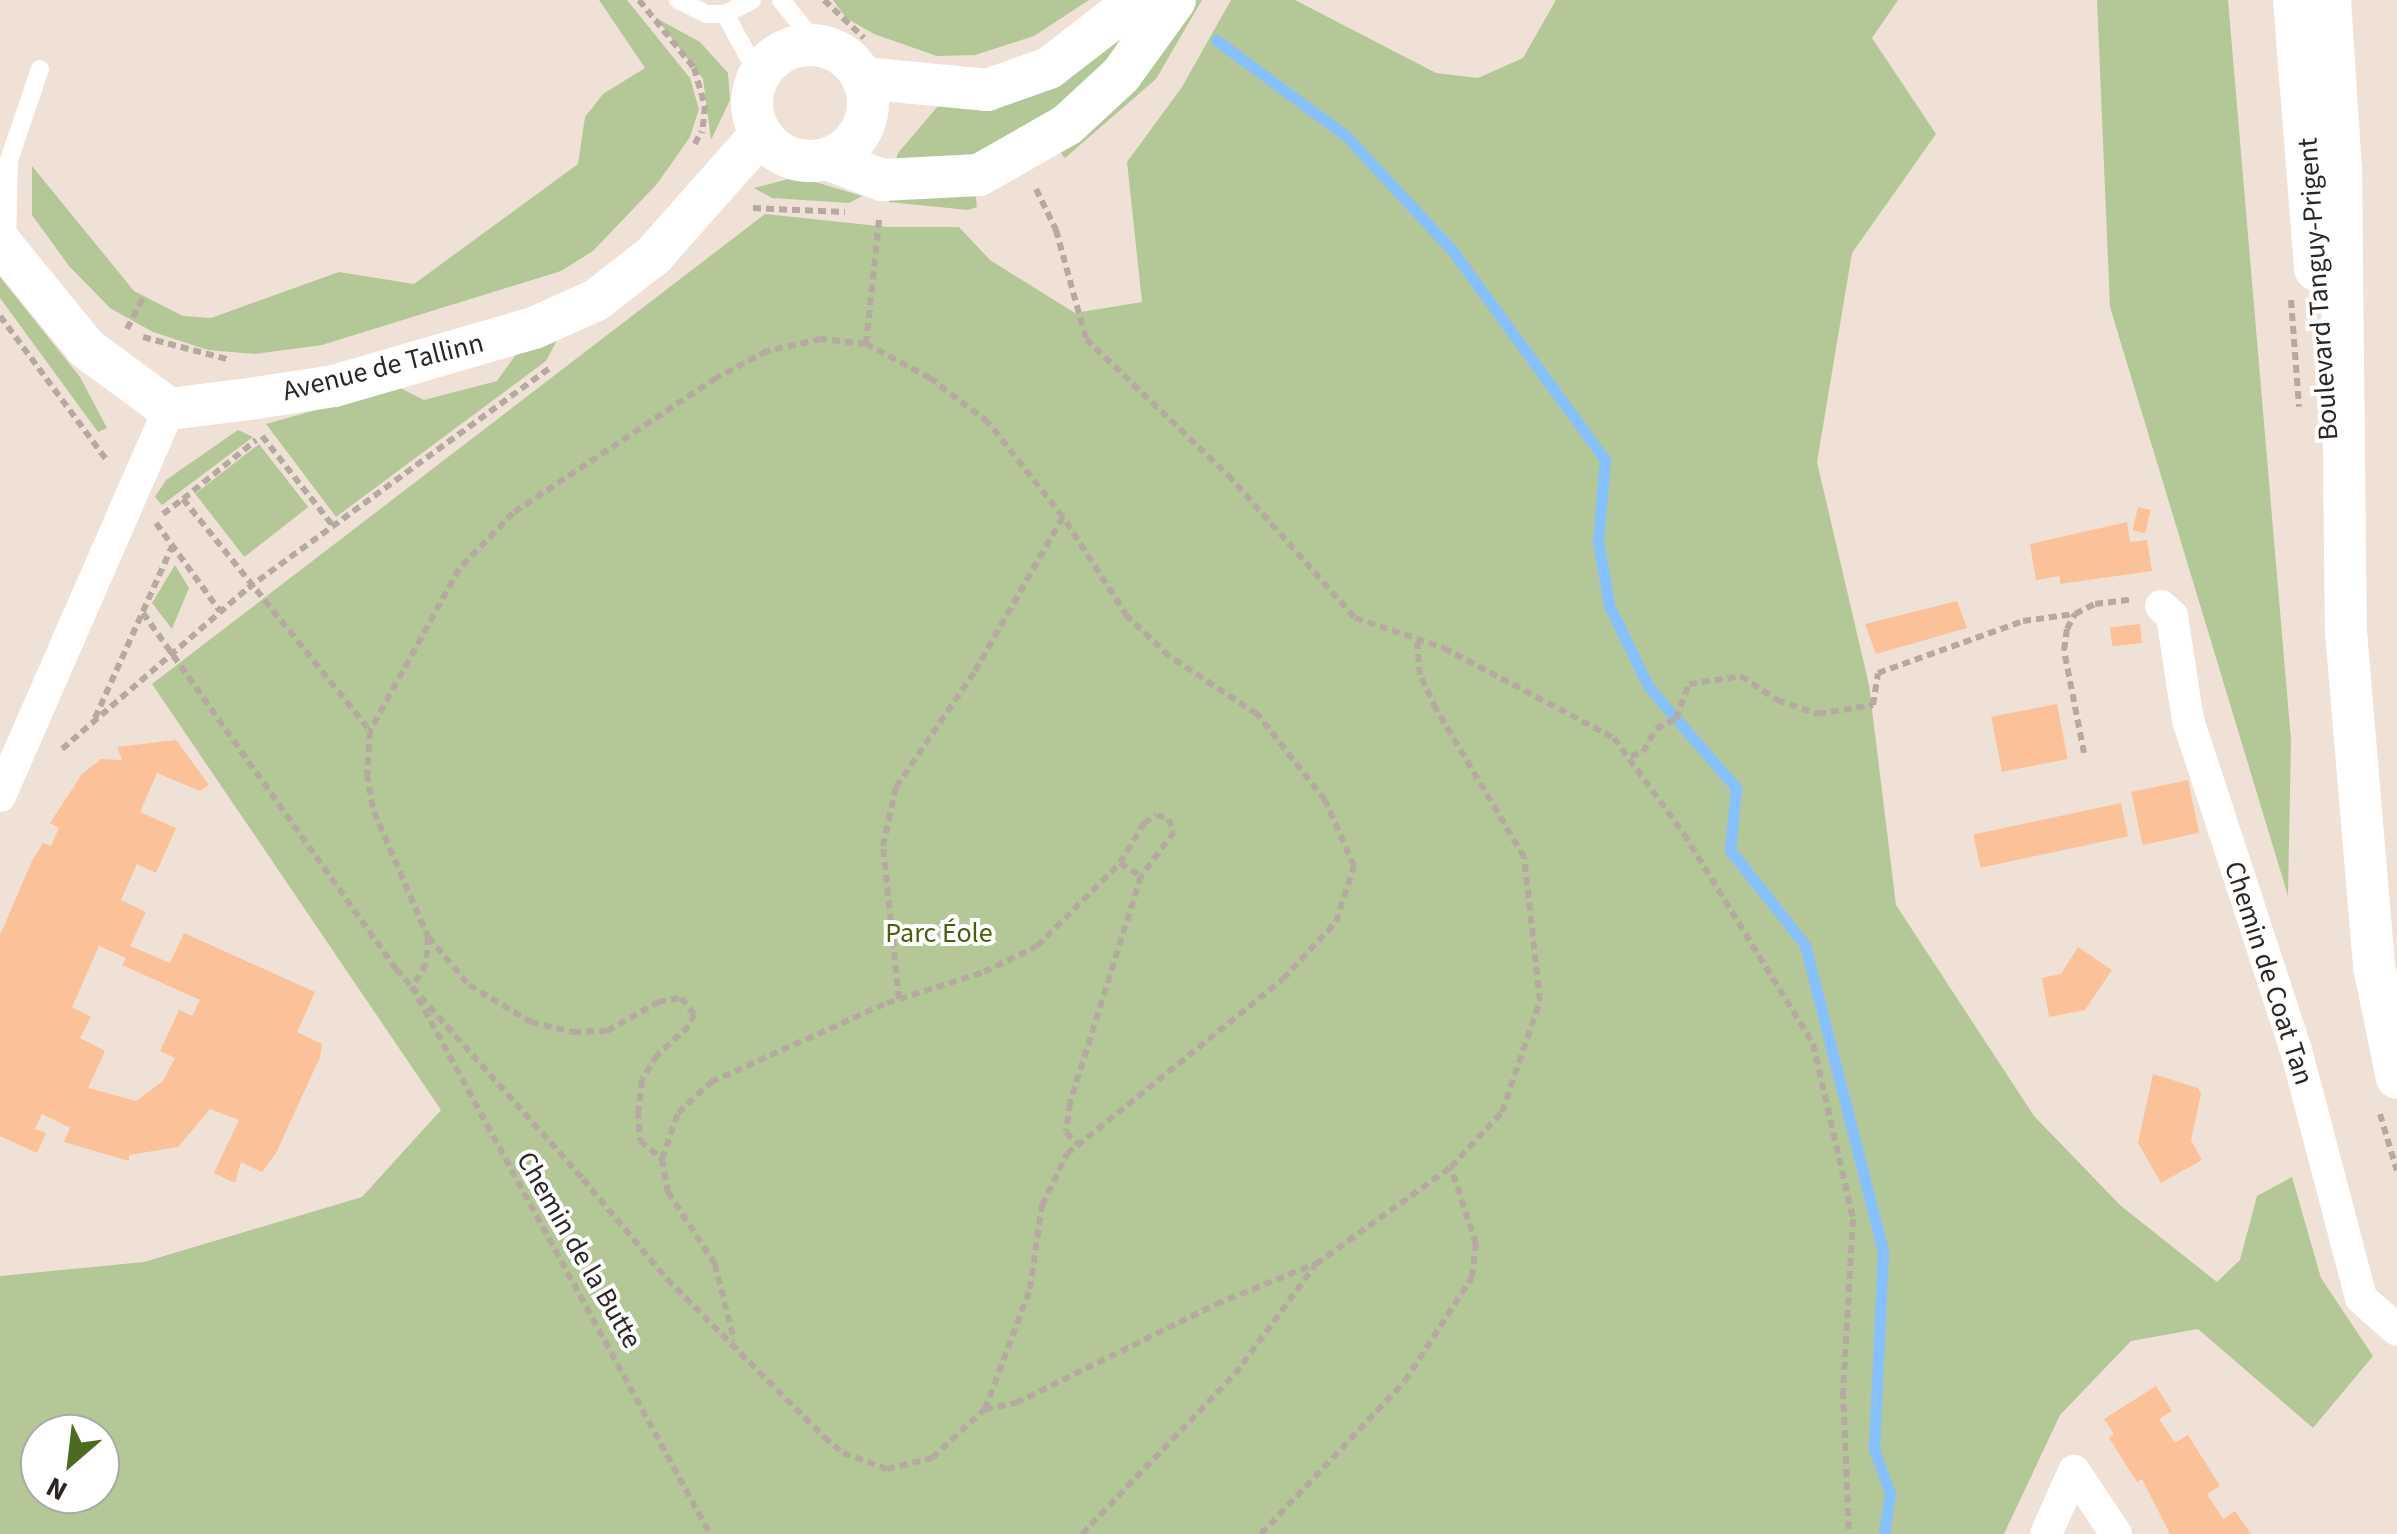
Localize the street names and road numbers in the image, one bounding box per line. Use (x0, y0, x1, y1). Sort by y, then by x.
street label: Boulevard Tanguy-Prigent (2291, 136, 2345, 442)
street label: Avenue de Tallinn (279, 326, 487, 408)
street label: Chemin de Coat Tan (2217, 857, 2321, 1089)
street label: Chemin de la Butte (509, 1146, 649, 1354)

